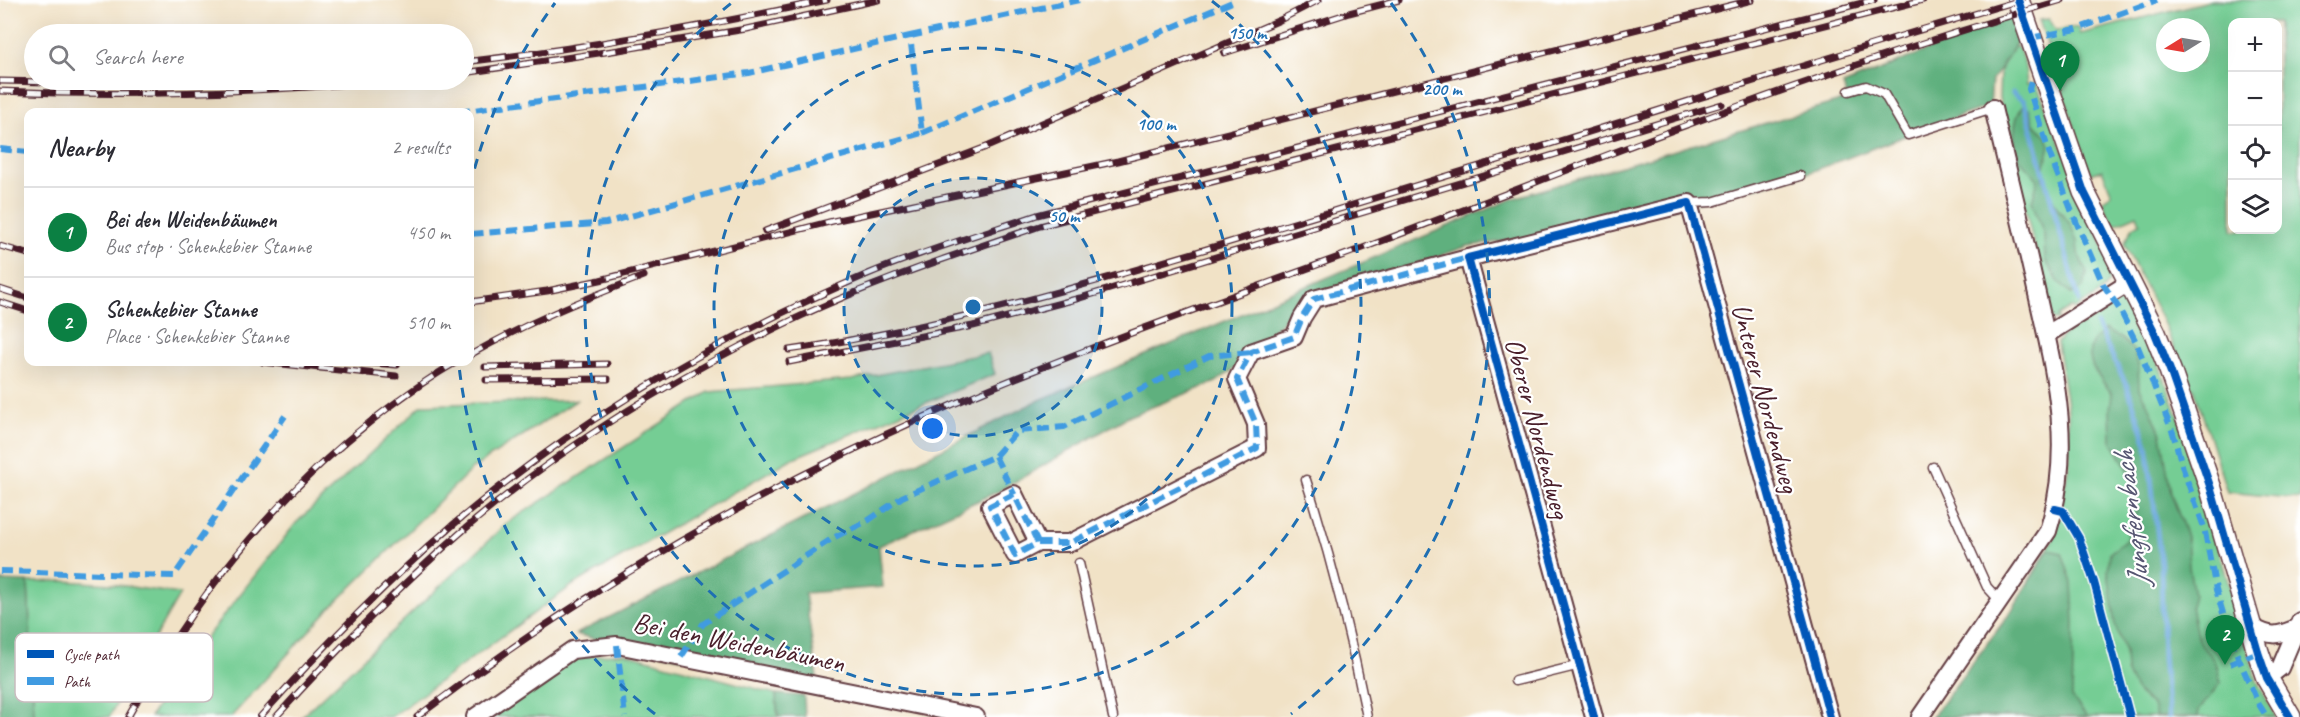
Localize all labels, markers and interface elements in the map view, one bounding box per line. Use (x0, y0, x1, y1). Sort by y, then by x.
north arrow (2156, 18, 2210, 72)
map controls (2228, 18, 2282, 234)
button: + (2228, 18, 2282, 72)
text: 150 m (1228, 22, 1268, 44)
search box (24, 24, 474, 90)
icon: search (45, 41, 78, 74)
pin: 1 (2040, 42, 2080, 91)
text: Search here (93, 43, 183, 71)
button: − (2228, 72, 2282, 126)
text: 200 m (1423, 78, 1463, 100)
text: 100 m (1137, 113, 1177, 135)
button: locate (2228, 126, 2282, 180)
text: Nearby (48, 131, 113, 164)
text: 2 results (391, 135, 450, 160)
button: layers (2228, 180, 2282, 234)
text: 50 m (1049, 205, 1081, 227)
text: Bei den Weidenbäumen (105, 206, 277, 234)
text: 1 (63, 220, 72, 245)
text: 450 m (407, 220, 450, 245)
text: Bus stop · Schenkebier Stanne (105, 234, 311, 259)
text: Schenkebier Stanne (105, 296, 257, 324)
centre of rings (963, 297, 983, 317)
street label: Unterer Nordendweg (1724, 300, 1808, 497)
text: 2 (63, 310, 72, 335)
text: 510 m (407, 310, 450, 335)
text: Place · Schenkebier Stanne (105, 324, 289, 349)
street label: Oberer Nordendweg (1497, 334, 1579, 524)
your location (918, 414, 947, 443)
water label: Jungfernbach (2104, 447, 2159, 592)
street label: Bei den Weidenbäumen (630, 604, 848, 680)
pin: 2 (2206, 616, 2244, 665)
legend (15, 633, 213, 702)
text: Cycle path (64, 645, 120, 665)
text: Path (64, 672, 91, 692)

